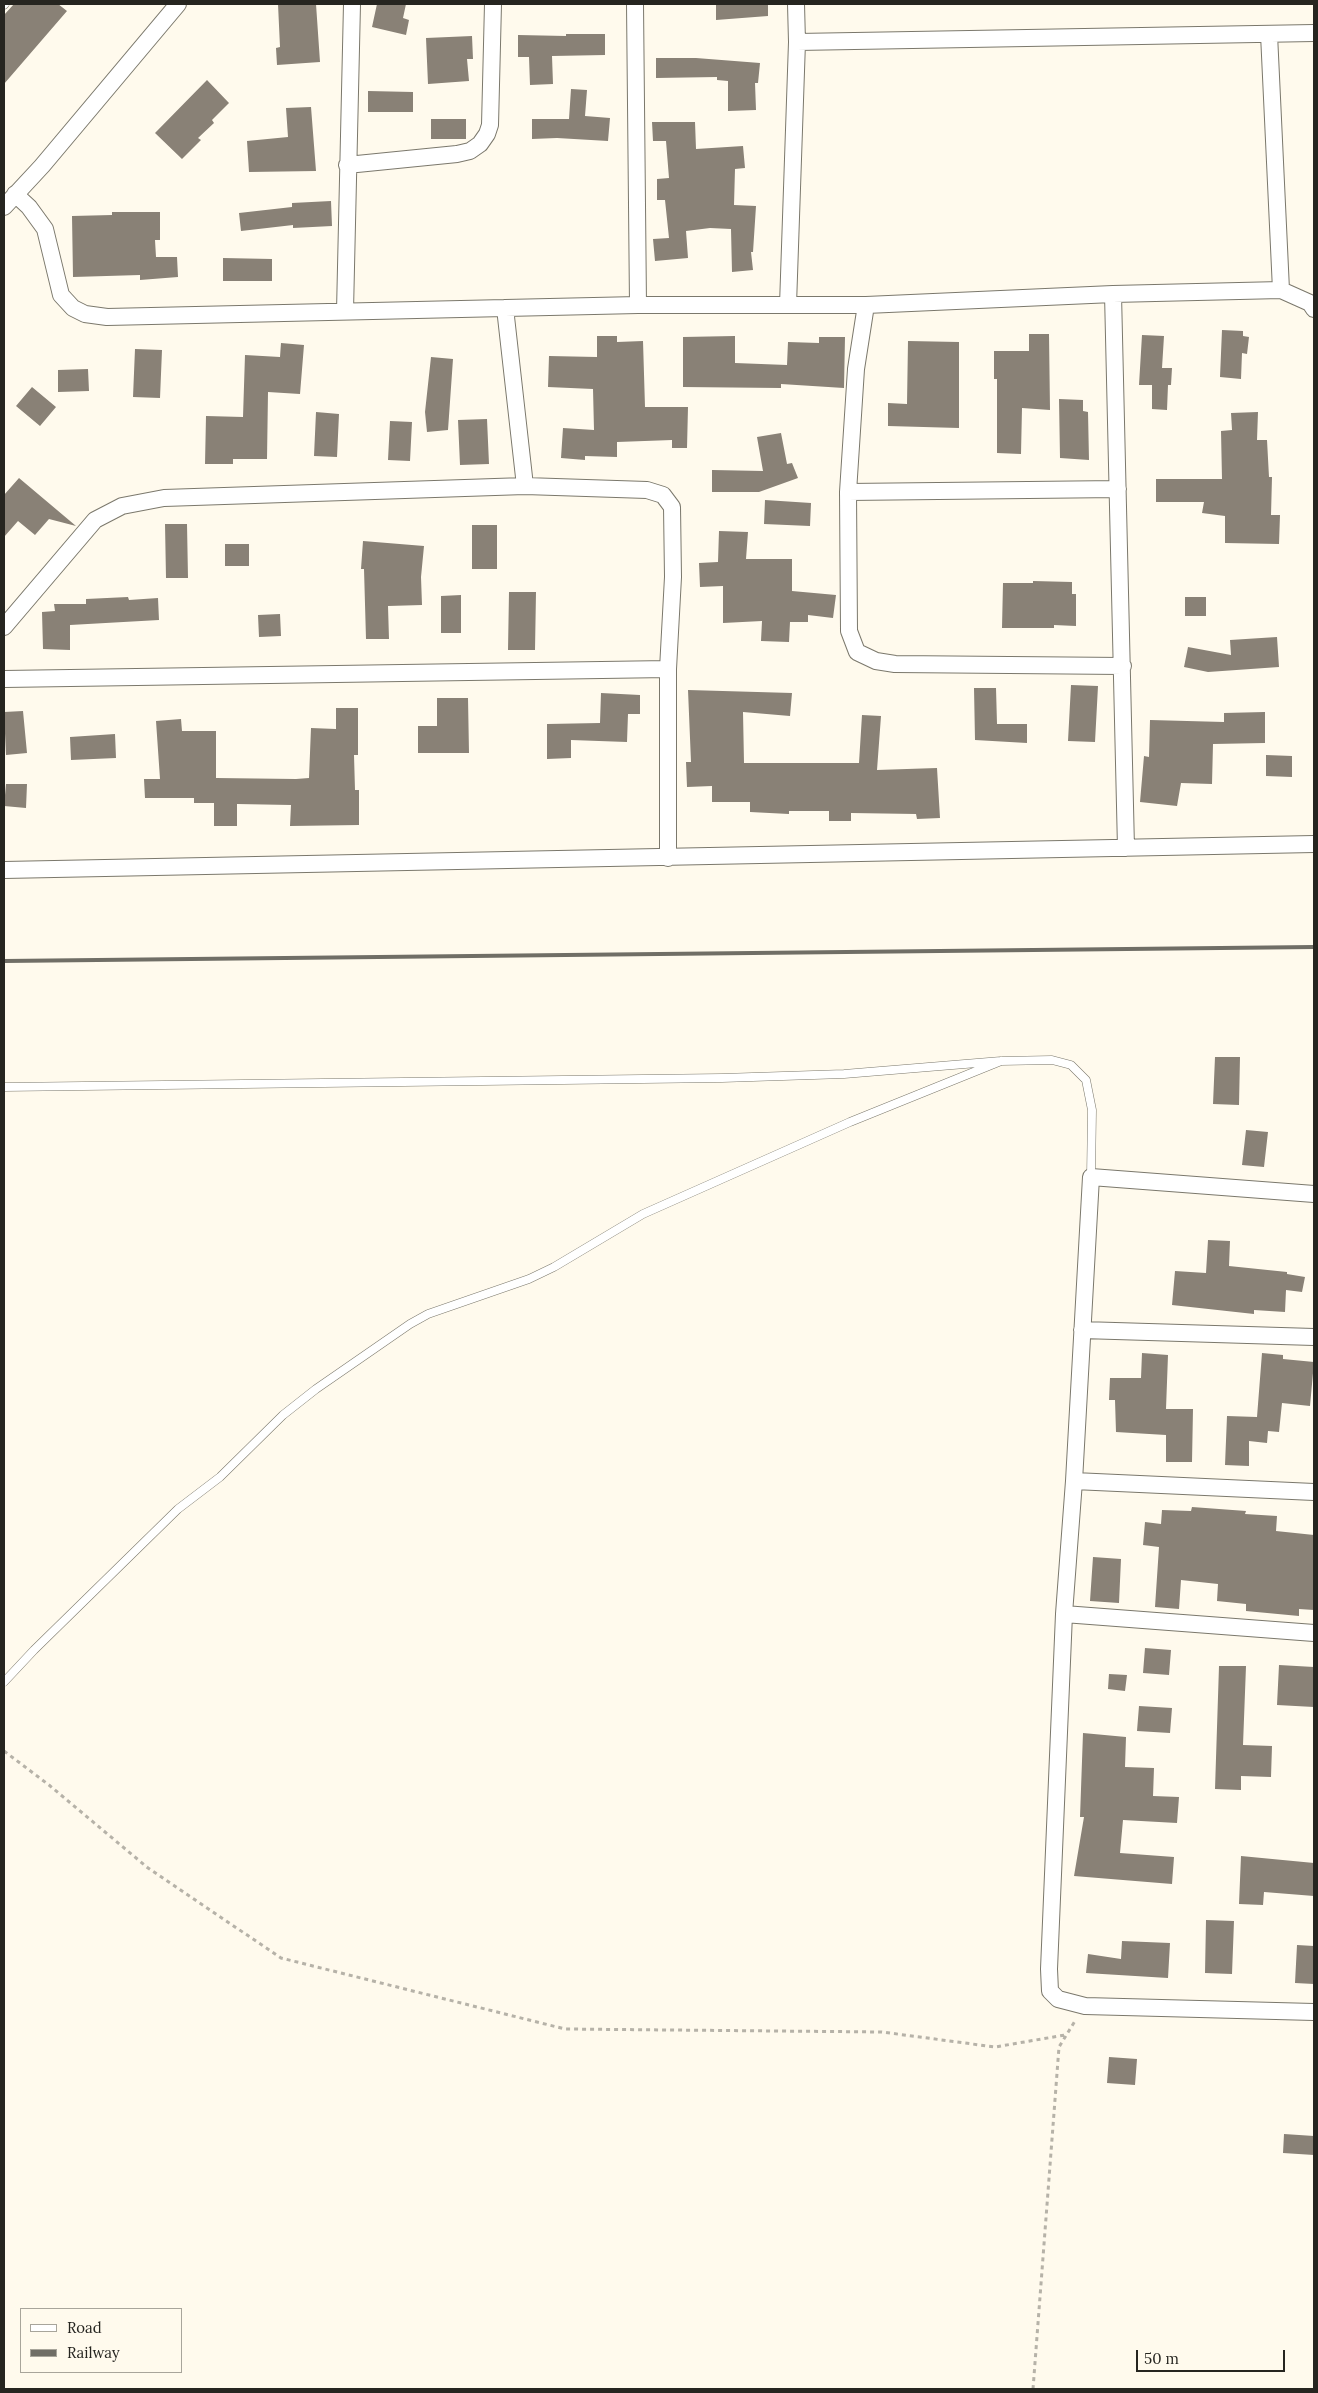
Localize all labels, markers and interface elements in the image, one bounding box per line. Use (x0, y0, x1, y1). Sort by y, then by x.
legend (20, 2308, 182, 2373)
text: Road (67, 2318, 102, 2337)
scale bar (1138, 2340, 1287, 2372)
text: Railway (67, 2343, 120, 2362)
text: 50 m (1144, 2349, 1179, 2368)

